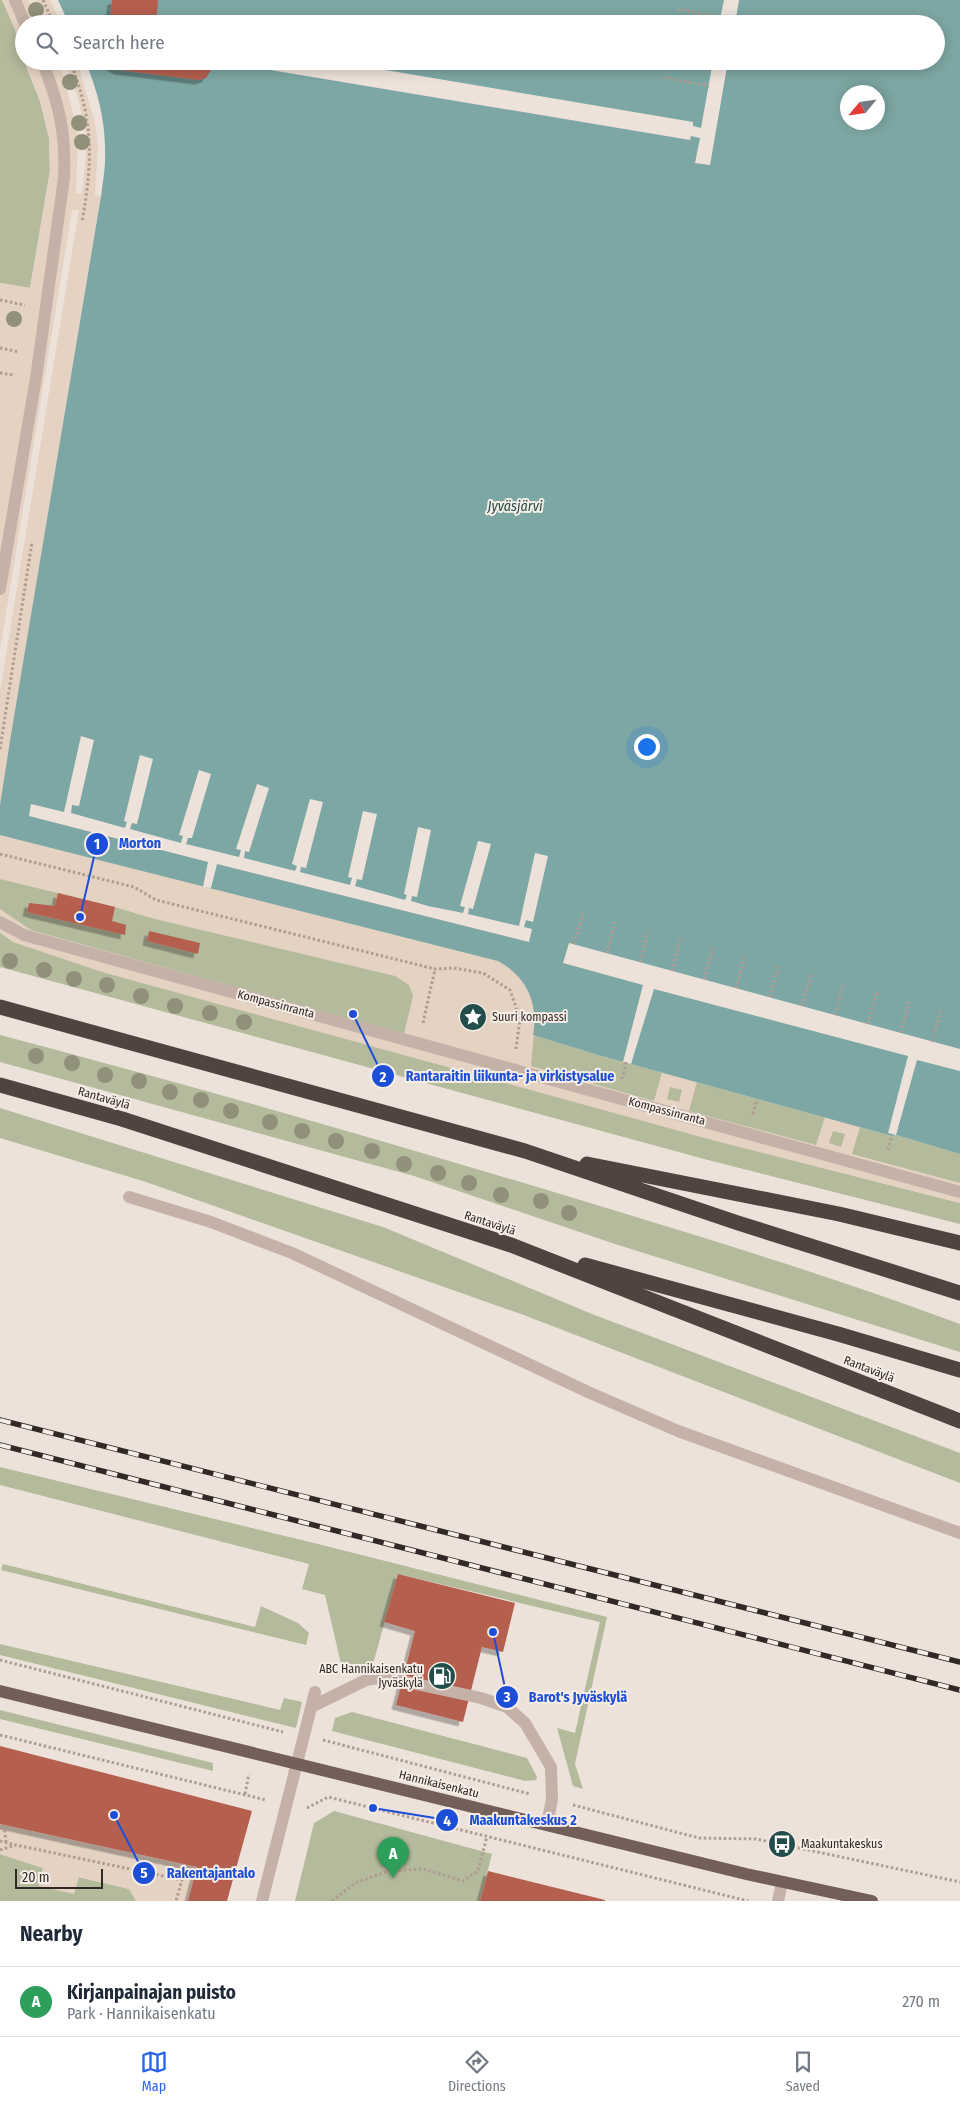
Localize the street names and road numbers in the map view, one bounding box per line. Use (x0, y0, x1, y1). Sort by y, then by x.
street label: Kompassinranta (236, 987, 316, 1021)
street label: Rantaväylä (76, 1084, 132, 1112)
street label: Kompassinranta (627, 1094, 707, 1128)
street label: Rantaväylä (462, 1208, 518, 1238)
street label: Rantaväylä (842, 1353, 897, 1385)
street label: Hannikaisenkatu (398, 1767, 480, 1801)

